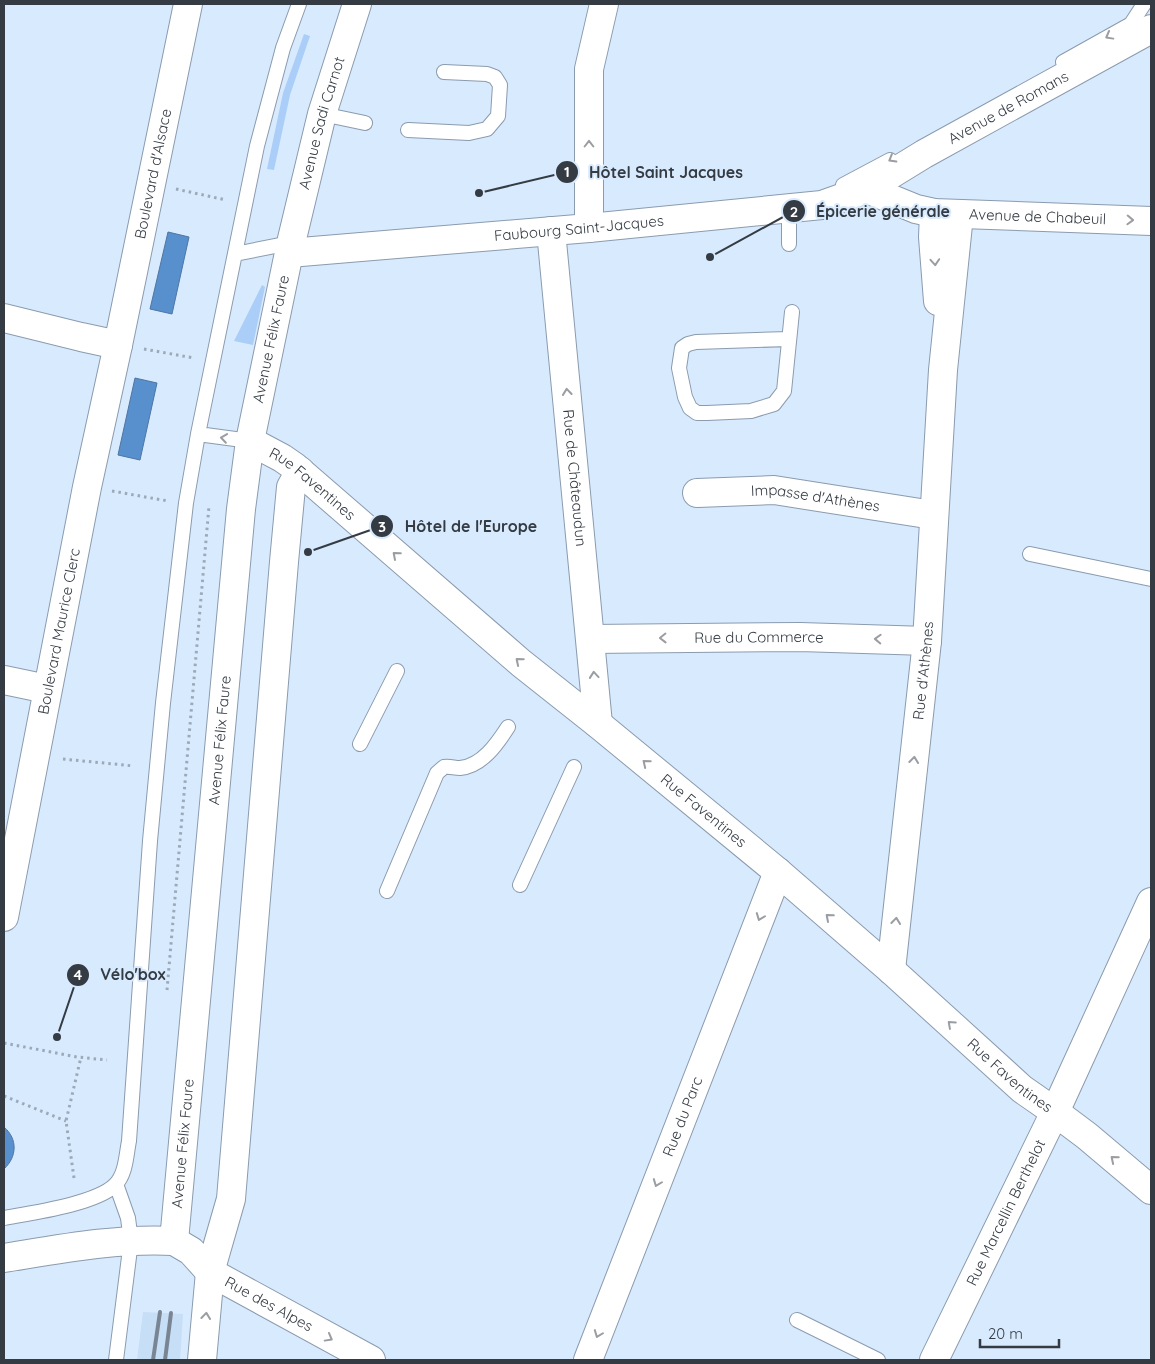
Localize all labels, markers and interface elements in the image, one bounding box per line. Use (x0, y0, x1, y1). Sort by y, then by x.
one-way arrow (1106, 30, 1115, 40)
street label: Avenue Sadi Carnot (294, 54, 349, 191)
street label: Avenue de Romans (944, 66, 1072, 148)
street label: Boulevard d'Alsace (130, 107, 175, 241)
one-way arrow (584, 140, 594, 148)
one-way arrow (888, 152, 897, 162)
callout: Hôtel Saint Jacques (554, 157, 753, 188)
text: 1 (564, 162, 570, 181)
text: Hôtel Saint Jacques (589, 162, 743, 182)
callout: Épicerie générale (781, 196, 960, 227)
text: Épicerie générale (816, 201, 950, 221)
text: 2 (790, 202, 798, 221)
street label: Avenue de Chabeuil (969, 204, 1107, 228)
street label: Faubourg Saint-Jacques (493, 211, 665, 245)
one-way arrow (1127, 215, 1135, 225)
one-way arrow (929, 258, 940, 266)
street label: Avenue Félix Faure (248, 273, 293, 404)
one-way arrow (562, 387, 573, 395)
street label: Rue de Châteaudun (559, 408, 591, 547)
one-way arrow (220, 433, 228, 443)
street label: Rue Faventines (266, 443, 360, 524)
street label: Impasse d'Athènes (750, 480, 881, 516)
callout: Hôtel de l'Europe (370, 511, 547, 542)
text: Hôtel de l'Europe (405, 516, 537, 536)
text: 3 (378, 517, 386, 536)
street label: Boulevard Maurice Clerc (33, 546, 84, 716)
one-way arrow (393, 552, 402, 561)
street label: Rue d'Athènes (908, 621, 937, 721)
street label: Rue du Commerce (694, 627, 824, 647)
one-way arrow (659, 633, 667, 644)
one-way arrow (874, 634, 882, 645)
one-way arrow (516, 659, 525, 667)
one-way arrow (589, 671, 600, 679)
street label: Avenue Félix Faure (204, 675, 235, 806)
one-way arrow (908, 756, 919, 764)
one-way arrow (642, 760, 651, 769)
street label: Rue Faventines (657, 769, 751, 851)
one-way arrow (756, 913, 766, 921)
one-way arrow (826, 913, 835, 922)
one-way arrow (890, 917, 901, 925)
callout: Vélo'box (65, 959, 175, 990)
text: Vélo'box (100, 964, 166, 984)
text: 4 (74, 965, 83, 984)
one-way arrow (948, 1021, 957, 1030)
street label: Rue Faventines (963, 1034, 1056, 1116)
street label: Rue du Parc (658, 1074, 706, 1159)
street label: Avenue Félix Faure (167, 1078, 198, 1209)
street label: Rue Marcellin Berthelot (962, 1136, 1049, 1289)
one-way arrow (1111, 1156, 1120, 1164)
one-way arrow (653, 1178, 663, 1187)
street label: Rue des Alpes (222, 1272, 316, 1335)
one-way arrow (200, 1312, 211, 1320)
scale bar (980, 1316, 1059, 1348)
text: 20 m (988, 1324, 1023, 1343)
one-way arrow (594, 1330, 604, 1338)
one-way arrow (324, 1331, 333, 1341)

